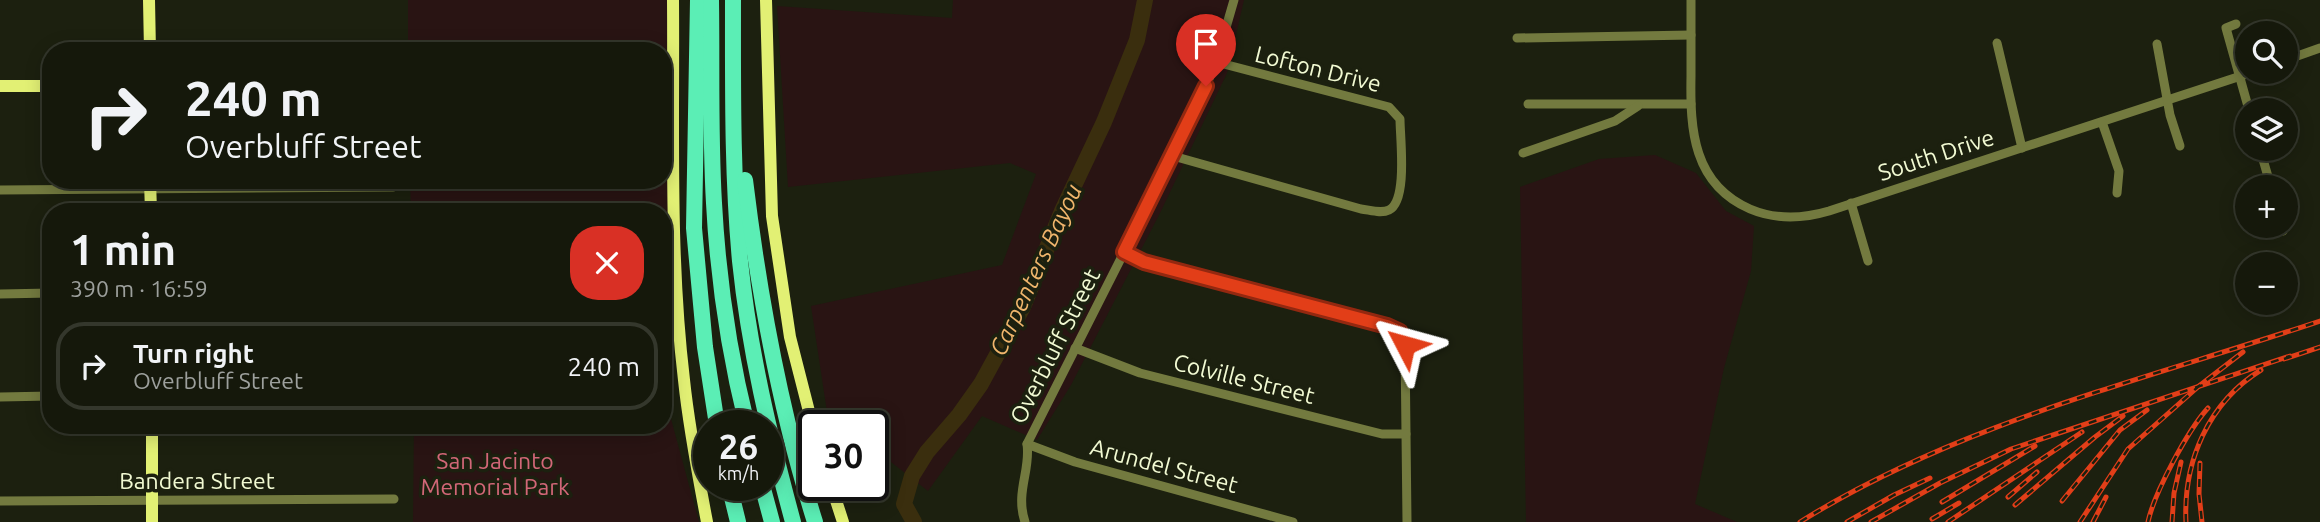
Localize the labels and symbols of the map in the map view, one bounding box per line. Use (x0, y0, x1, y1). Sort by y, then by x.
pin (1176, 14, 1236, 86)
street label: Lofton Drive (1252, 41, 1384, 96)
street label: South Drive (1875, 124, 1997, 185)
water label: Carpenters Bayou (984, 180, 1087, 360)
street label: Overbluff Street (1005, 264, 1104, 427)
position arrow (1368, 308, 1442, 382)
street label: Colville Street (1171, 349, 1317, 408)
speed limit sign: 30 (798, 410, 889, 501)
street label: Arundel Street (1088, 434, 1241, 497)
park label: San Jacinto Memorial Park (420, 448, 570, 499)
street label: Bandera Street (119, 468, 275, 493)

